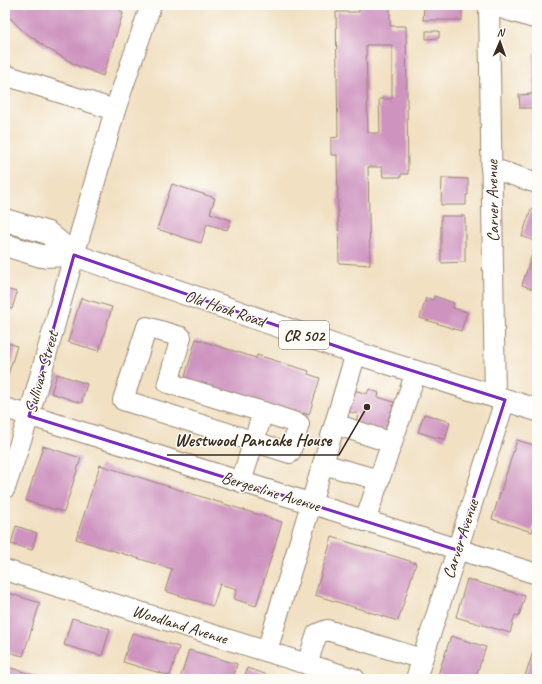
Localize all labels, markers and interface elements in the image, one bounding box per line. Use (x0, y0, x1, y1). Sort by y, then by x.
north arrow (480, 22, 520, 62)
text: N (497, 25, 506, 39)
street label: Carver Avenue (481, 158, 504, 242)
street label: Old Hook Road (182, 285, 270, 333)
road number: CR 502 (279, 321, 329, 349)
street label: Sullivan Street (20, 326, 64, 416)
callout: Westwood Pancake House (167, 425, 339, 455)
text: Westwood Pancake House (175, 429, 333, 451)
street label: Bergenline Avenue (219, 466, 324, 517)
street label: Carver Avenue (438, 496, 484, 581)
street label: Woodland Avenue (130, 600, 231, 649)

